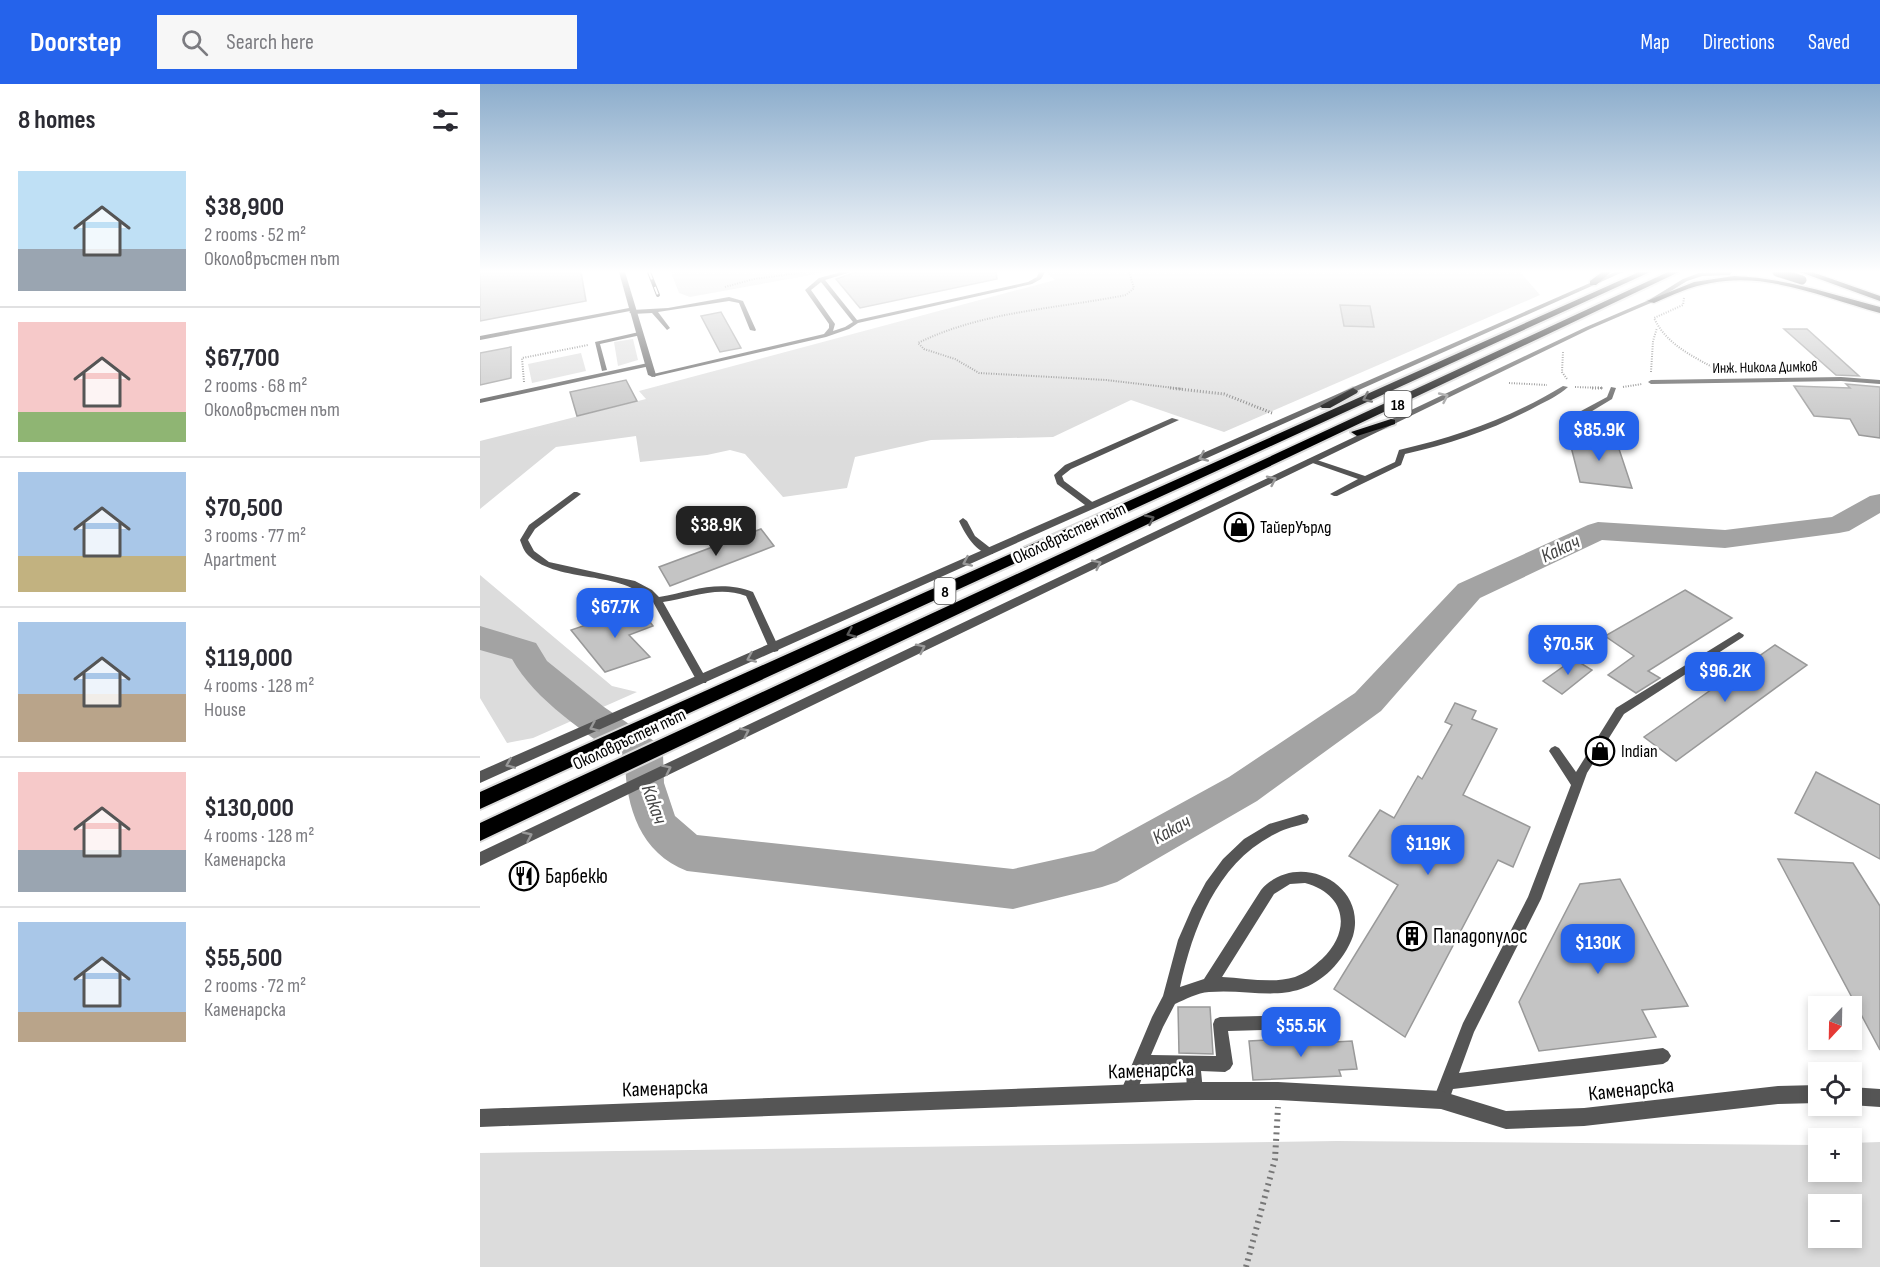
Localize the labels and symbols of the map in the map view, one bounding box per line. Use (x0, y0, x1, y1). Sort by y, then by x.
street label: Инж. Никола Димков (1712, 357, 1818, 378)
one-way arrow (1363, 390, 1374, 402)
road number: 18 (1384, 391, 1412, 417)
one-way arrow (1437, 392, 1448, 404)
pin: $85.9K (1550, 411, 1648, 462)
one-way arrow (1199, 450, 1210, 462)
one-way arrow (1266, 475, 1277, 487)
street label: Околовръстен път (1009, 498, 1129, 569)
pin: $38.9K (667, 506, 765, 557)
shop icon: ТайерУърлд (1223, 511, 1255, 543)
one-way arrow (1143, 514, 1154, 526)
place label: ТайерУърлд (1260, 517, 1331, 538)
water label: Какач (1537, 530, 1584, 568)
one-way arrow (963, 554, 974, 566)
one-way arrow (1090, 559, 1101, 571)
road number: 8 (934, 578, 956, 604)
pin: $67.7K (566, 588, 664, 639)
pin: $70.5K (1519, 625, 1617, 676)
one-way arrow (846, 626, 857, 638)
one-way arrow (914, 643, 925, 655)
one-way arrow (746, 651, 757, 663)
pin: $96.2K (1676, 652, 1774, 703)
street label: Околовръстен път (569, 704, 689, 775)
one-way arrow (589, 720, 600, 732)
one-way arrow (738, 728, 749, 739)
shop icon: Indian (1584, 735, 1616, 767)
place label: Indian (1621, 741, 1658, 762)
one-way arrow (505, 757, 516, 769)
one-way arrow (661, 765, 672, 777)
water label: Какач (636, 781, 672, 827)
water label: Какач (1148, 810, 1195, 850)
pin: $119K (1386, 825, 1470, 876)
one-way arrow (522, 831, 533, 843)
restaurant icon: Барбекю (508, 860, 540, 892)
place label: Барбекю (545, 864, 608, 889)
building icon: Пападопулос (1396, 920, 1428, 952)
place label: Пападопулос (1433, 924, 1528, 949)
pin: $130K (1556, 924, 1640, 975)
north arrow (1808, 996, 1862, 1050)
pin: $55.5K (1252, 1007, 1350, 1058)
street label: Каменарска (1108, 1057, 1194, 1084)
street label: Каменарска (1587, 1073, 1675, 1106)
street label: Каменарска (622, 1075, 708, 1102)

